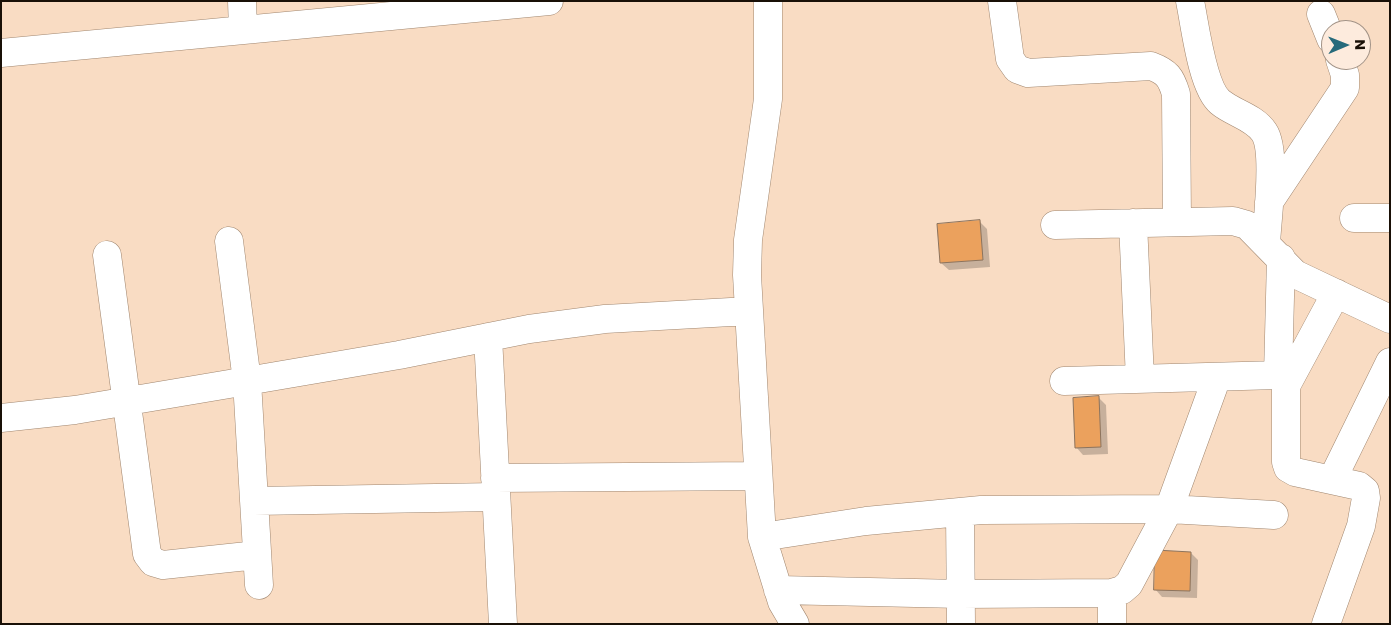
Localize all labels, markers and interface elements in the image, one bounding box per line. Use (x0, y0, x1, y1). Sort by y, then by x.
north arrow (1321, 20, 1371, 70)
text: N (1350, 39, 1370, 50)

